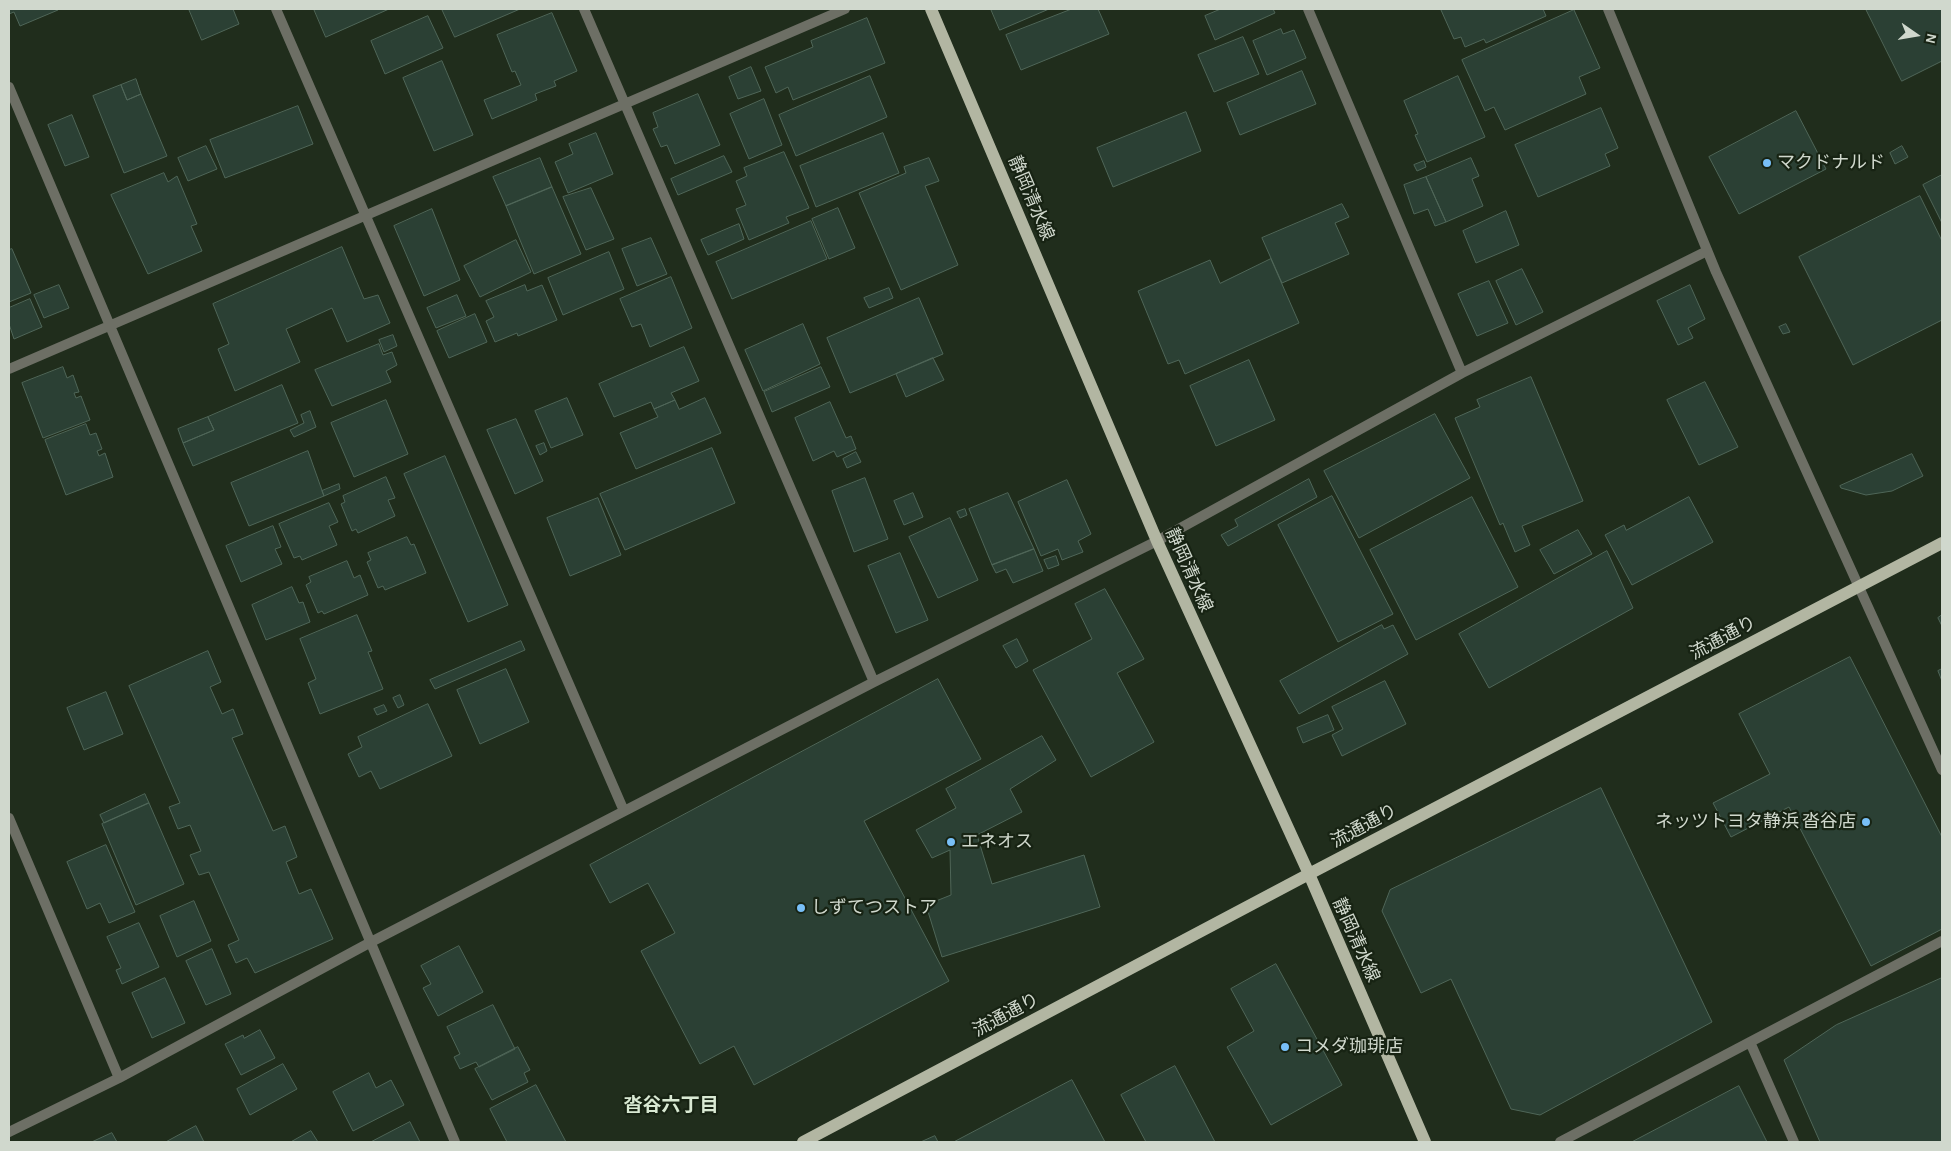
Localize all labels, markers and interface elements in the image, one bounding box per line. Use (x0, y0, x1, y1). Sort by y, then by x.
north arrow (1891, 10, 1941, 60)
text: N (1923, 32, 1939, 45)
street label: 静岡清水線 (1003, 152, 1059, 244)
place label: マクドナルド (1777, 152, 1885, 174)
marker: マクドナルド (1761, 157, 1773, 169)
street label: 静岡清水線 (1161, 524, 1217, 616)
street label: 流通通り (1686, 612, 1760, 664)
street label: 流通通り (1327, 800, 1401, 852)
place label: ネッツトヨタ静浜 沓谷店 (1655, 811, 1856, 833)
marker: ネッツトヨタ静浜 沓谷店 (1860, 816, 1872, 828)
place label: エネオス (961, 831, 1033, 853)
marker: エネオス (945, 836, 957, 848)
street label: 静岡清水線 (1328, 894, 1384, 986)
place label: しずてつストア (811, 897, 937, 919)
marker: しずてつストア (795, 902, 807, 914)
street label: 流通通り (969, 989, 1043, 1041)
place label: コメダ珈琲店 (1295, 1036, 1403, 1058)
marker: コメダ珈琲店 (1279, 1041, 1291, 1053)
district label: 沓谷六丁目 (624, 1094, 718, 1116)

